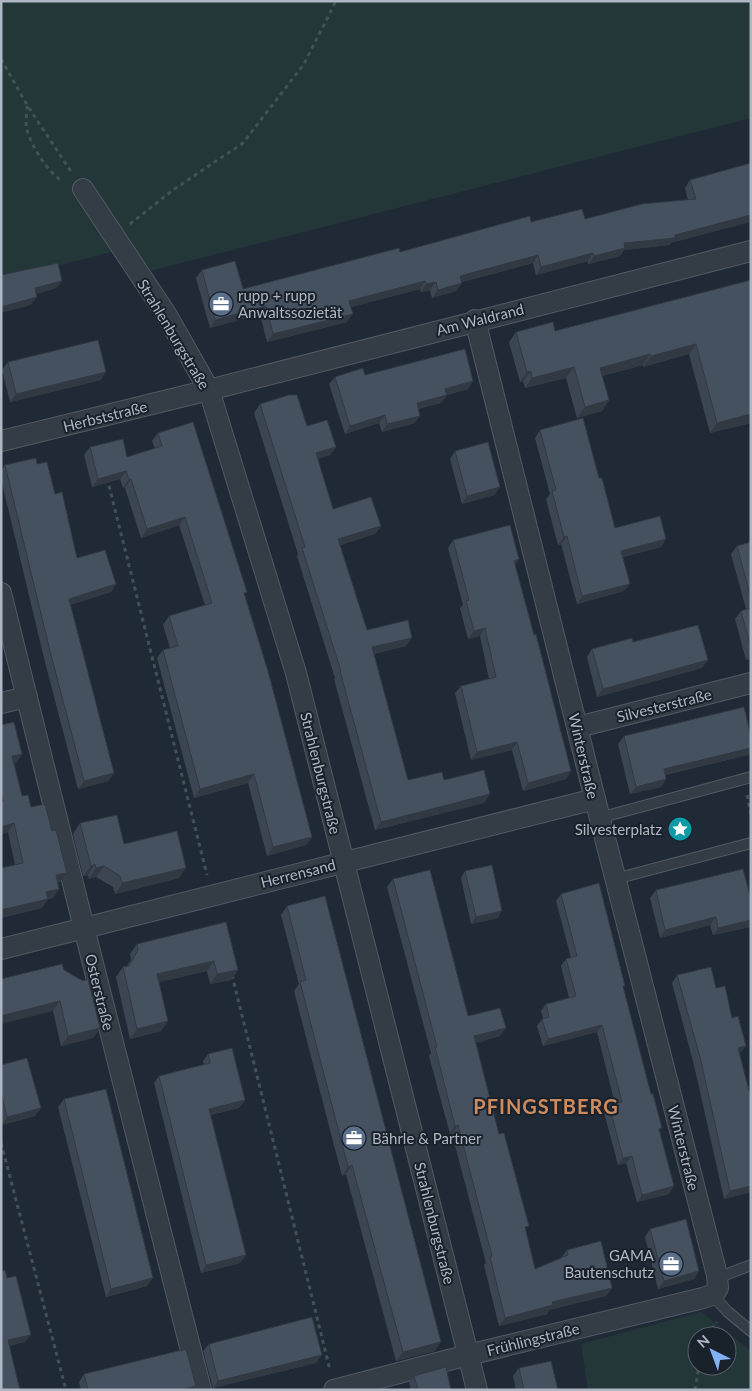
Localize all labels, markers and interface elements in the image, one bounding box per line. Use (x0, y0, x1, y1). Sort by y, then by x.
street label: Strahlenburgstraße (134, 276, 214, 392)
place label: rupp + rupp Anwaltssozietät (238, 286, 343, 321)
office icon: rupp + rupp Anwaltssozietät (208, 291, 234, 317)
street label: Am Waldrand (434, 299, 526, 339)
street label: Herbststraße (61, 397, 149, 435)
street label: Silvesterstraße (615, 685, 713, 725)
street label: Strahlenburgstraße (297, 710, 345, 836)
street label: Winterstraße (565, 711, 603, 801)
place icon: Silvesterplatz (667, 816, 693, 842)
place label: Silvesterplatz (575, 820, 662, 838)
street label: Herrensand (259, 855, 337, 891)
street label: Osterstraße (82, 952, 118, 1032)
district label: PFINGSTBERG (473, 1094, 619, 1118)
street label: Winterstraße (665, 1103, 703, 1193)
office icon: Bährle & Partner (341, 1125, 367, 1151)
place label: Bährle & Partner (372, 1129, 482, 1147)
street label: Strahlenburgstraße (411, 1160, 459, 1286)
place label: GAMA Bautenschutz (564, 1246, 655, 1281)
office icon: GAMA Bautenschutz (658, 1251, 684, 1277)
street label: Frühlingstraße (485, 1319, 581, 1359)
north arrow (687, 1326, 737, 1376)
text: N (693, 1331, 713, 1351)

